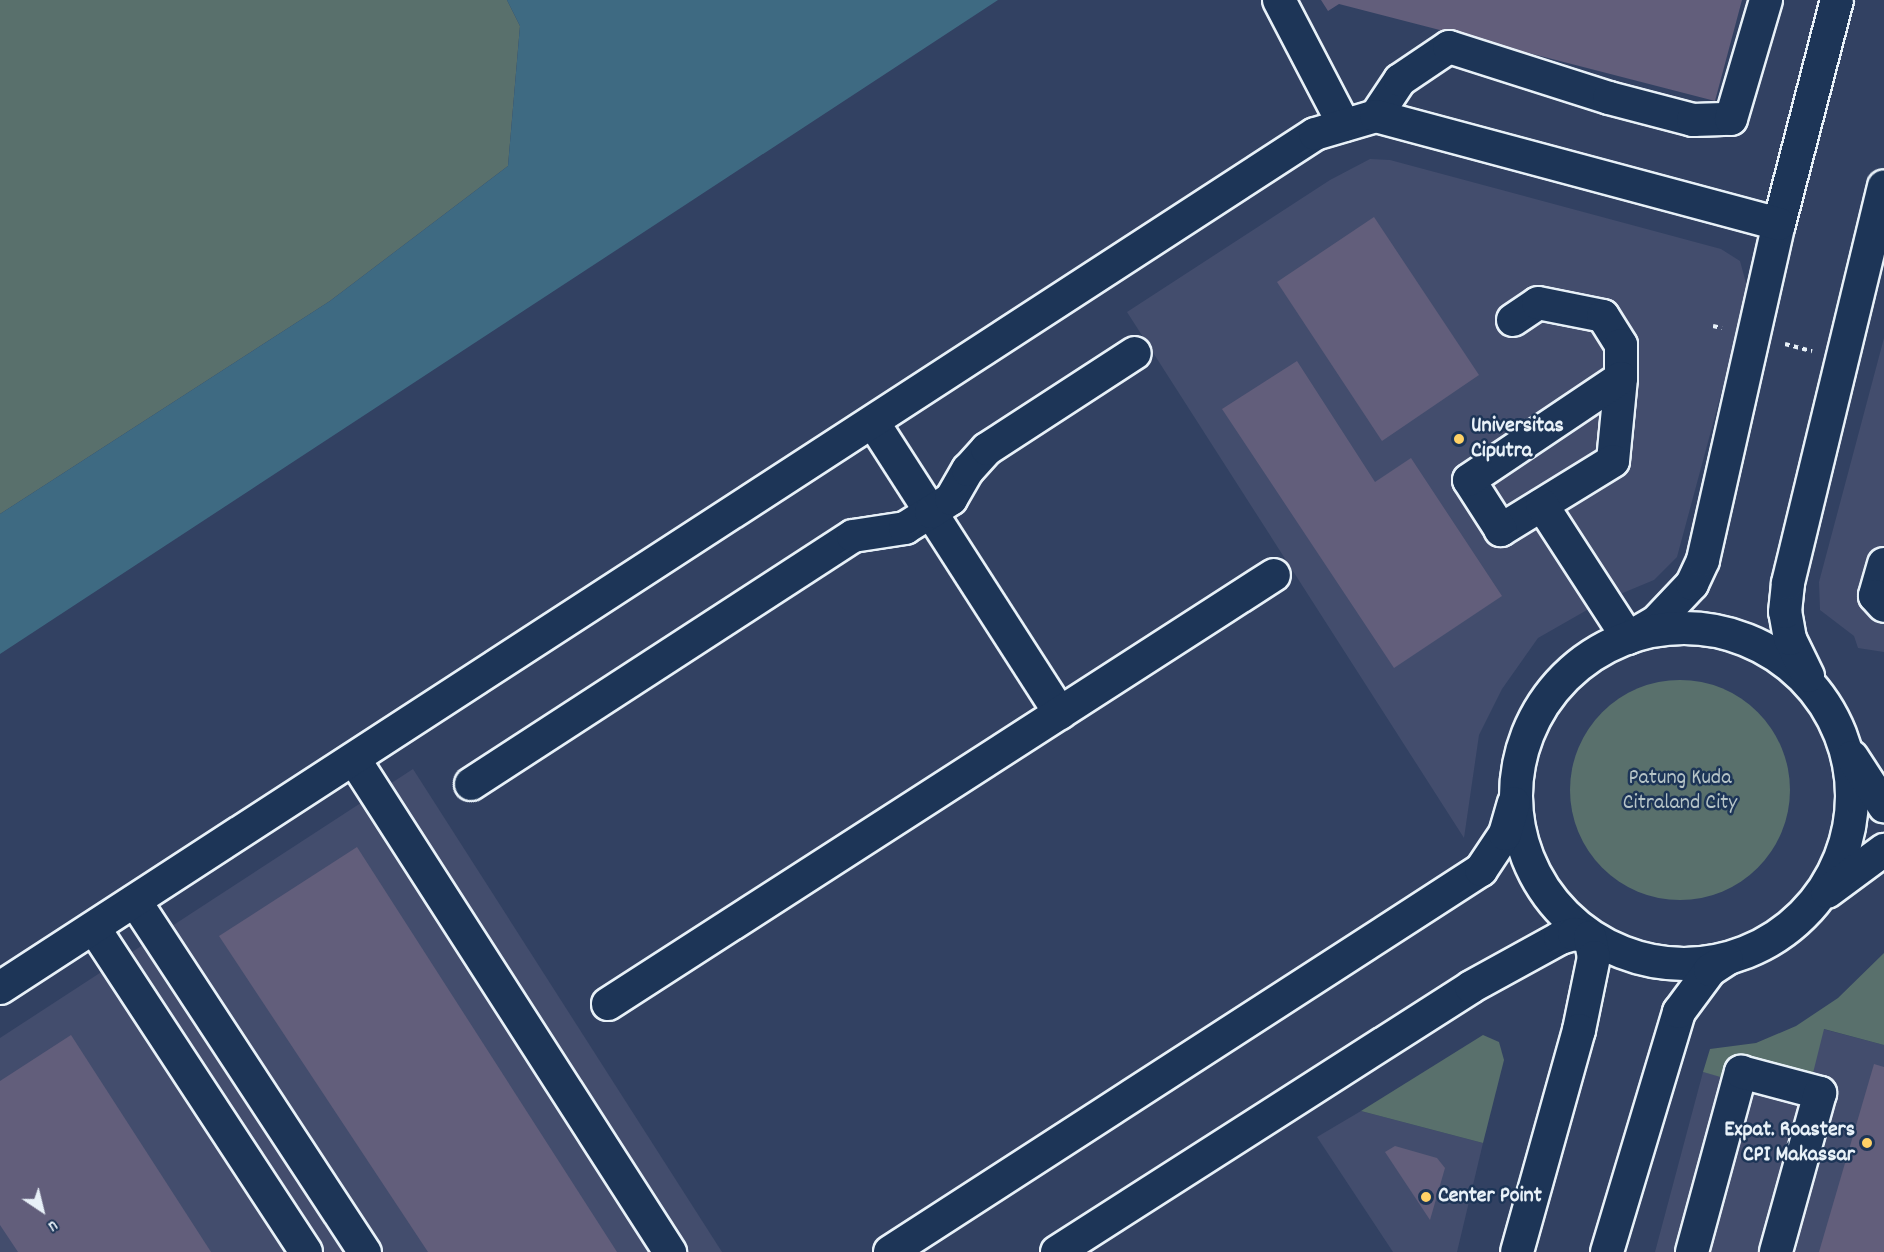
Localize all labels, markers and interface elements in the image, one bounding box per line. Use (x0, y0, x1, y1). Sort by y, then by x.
place label: Universitas Ciputra (1471, 413, 1564, 464)
marker: Universitas Ciputra (1452, 432, 1466, 446)
park label: Patung Kuda Citraland City (1623, 765, 1737, 816)
place label: Expat. Roasters CPI Makassar (1724, 1117, 1855, 1168)
marker: Expat. Roasters CPI Makassar (1860, 1136, 1874, 1150)
north arrow (12, 1180, 72, 1240)
place label: Center Point (1438, 1184, 1542, 1210)
marker: Center Point (1419, 1190, 1433, 1204)
text: U (43, 1214, 62, 1237)

